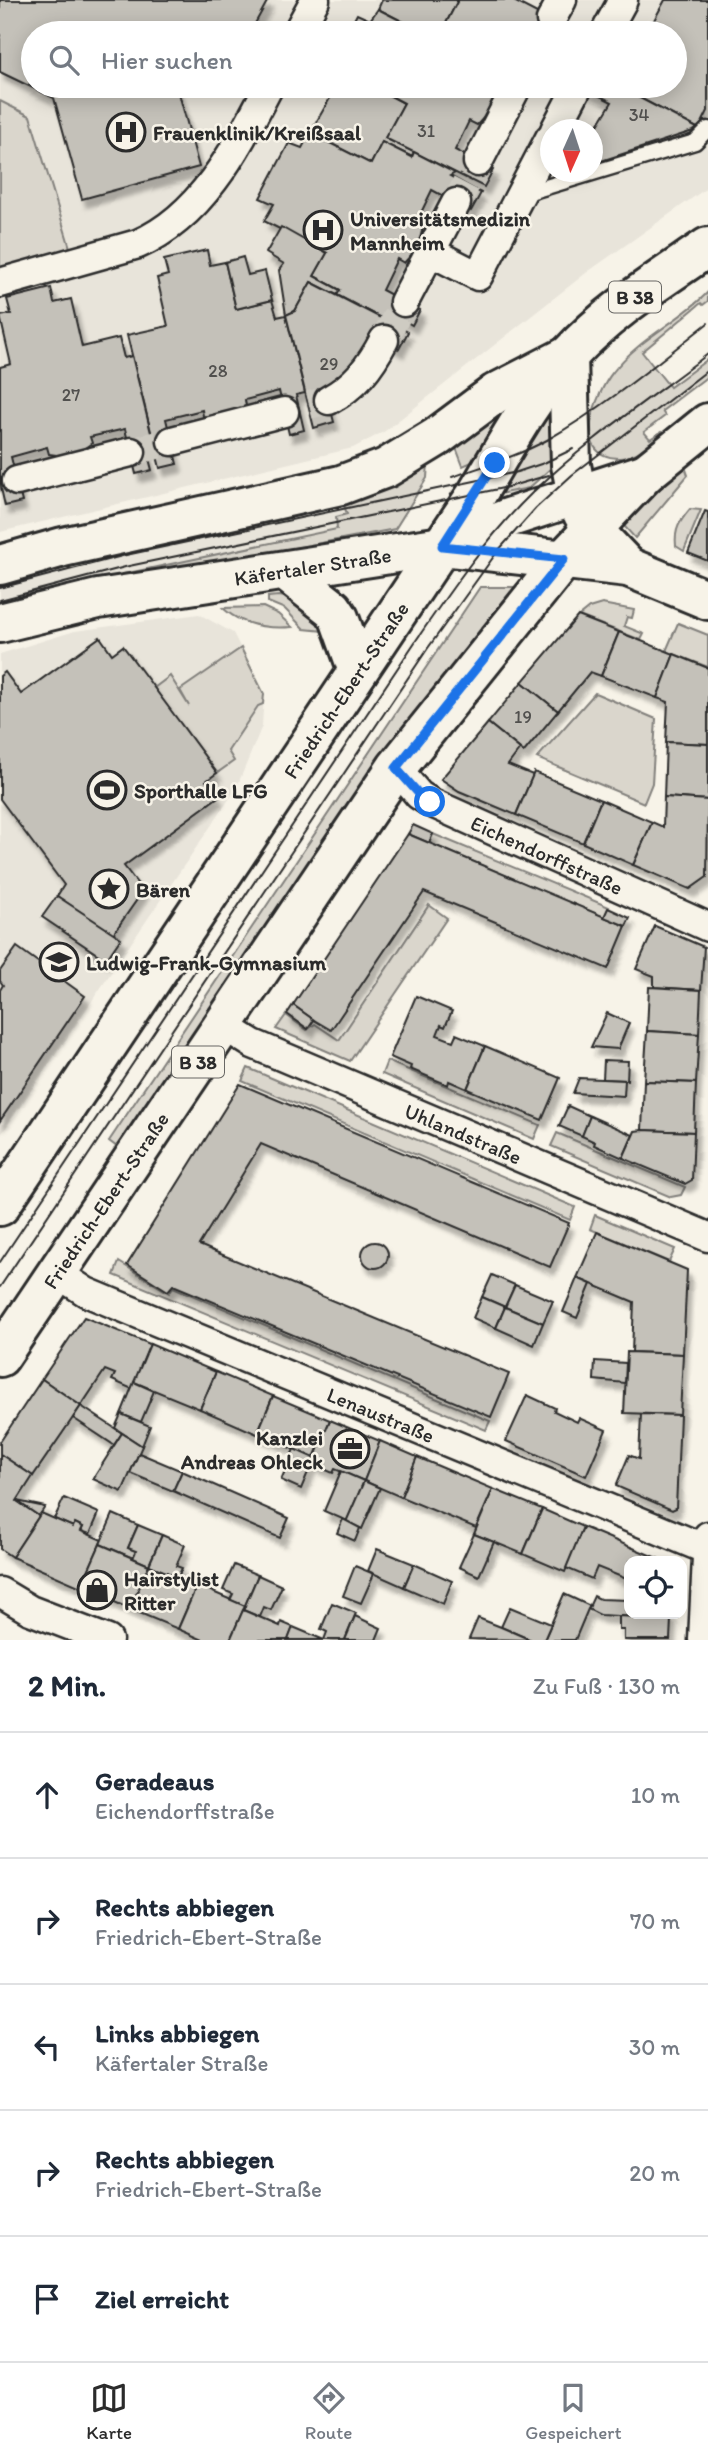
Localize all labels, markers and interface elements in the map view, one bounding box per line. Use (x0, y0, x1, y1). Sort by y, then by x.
search box (21, 21, 687, 98)
icon: search (45, 41, 83, 79)
text: Hier suchen (101, 44, 233, 76)
house number: 34 (629, 104, 649, 126)
hospital icon: Frauenklinik/Kreißsaal (105, 111, 147, 153)
north arrow (540, 119, 603, 182)
place label: Frauenklinik/Kreißsaal (153, 120, 362, 145)
house number: 31 (417, 120, 435, 142)
place label: Universitätsmedizin Mannheim (350, 206, 531, 255)
hospital icon: Universitätsmedizin Mannheim (302, 209, 344, 251)
road number: B 38 (609, 282, 661, 312)
house number: 29 (320, 353, 338, 375)
house number: 28 (208, 360, 228, 382)
house number: 27 (62, 384, 80, 406)
route end (479, 447, 510, 478)
street label: Käfertaler Straße (232, 542, 393, 590)
street label: Friedrich-Ebert-Straße (277, 597, 414, 783)
house number: 19 (514, 706, 532, 728)
sports icon: Sporthalle LFG (86, 769, 128, 811)
place label: Sporthalle LFG (134, 778, 268, 804)
route start (414, 786, 445, 817)
street label: Eichendorffstraße (467, 810, 627, 900)
place icon: Bären (88, 868, 130, 910)
place label: Bären (136, 877, 191, 902)
school or university icon: Ludwig-Frank-Gymnasium (38, 941, 80, 983)
place label: Ludwig-Frank-Gymnasium (86, 950, 327, 976)
road number: B 38 (172, 1046, 224, 1078)
street label: Uhlandstraße (401, 1097, 526, 1169)
street label: Friedrich-Ebert-Straße (37, 1107, 174, 1293)
street label: Lenaustraße (324, 1381, 438, 1448)
place label: Kanzlei Andreas Ohleck (180, 1425, 323, 1474)
office icon: Kanzlei Andreas Ohleck (329, 1428, 371, 1470)
map controls (624, 1556, 687, 1619)
button: locate (624, 1556, 687, 1619)
place label: Hairstylist Ritter (124, 1566, 219, 1615)
shop icon: Hairstylist Ritter (76, 1569, 118, 1611)
text: 2 Min. (28, 1667, 106, 1704)
text: Zu Fuß · 130 m (533, 1672, 680, 1700)
text: Geradeaus (95, 1765, 214, 1797)
icon: ahead (28, 1776, 66, 1814)
text: 10 m (631, 1781, 680, 1809)
text: Eichendorffstraße (95, 1797, 275, 1825)
text: Rechts abbiegen (95, 1891, 274, 1923)
icon: right (28, 1902, 66, 1940)
text: 70 m (630, 1907, 680, 1935)
text: Friedrich-Ebert-Straße (95, 1923, 322, 1951)
text: Links abbiegen (95, 2017, 260, 2049)
icon: left (28, 2028, 66, 2066)
text: 30 m (629, 2033, 680, 2061)
text: Käfertaler Straße (95, 2049, 268, 2077)
text: Rechts abbiegen (95, 2143, 274, 2175)
icon: right (28, 2154, 66, 2192)
text: 20 m (629, 2159, 680, 2187)
text: Friedrich-Ebert-Straße (95, 2175, 322, 2203)
icon: arrive (28, 2280, 66, 2318)
text: Ziel erreicht (95, 2283, 229, 2315)
tab: Karte (86, 2379, 132, 2444)
tab: Route (305, 2379, 353, 2444)
tab: Gespeichert (525, 2379, 622, 2444)

